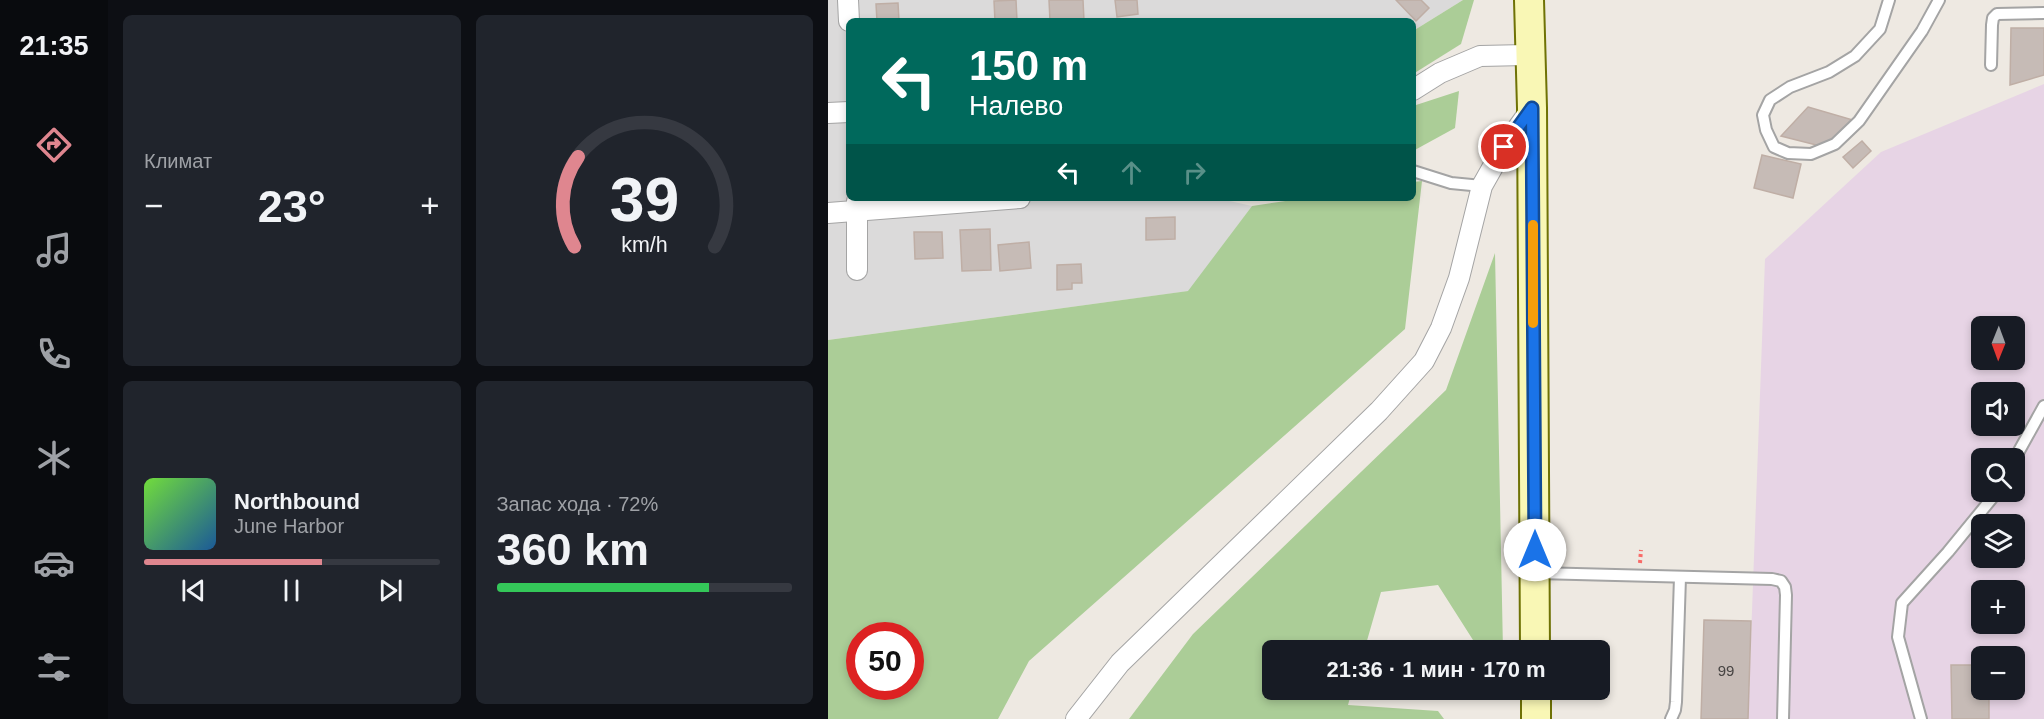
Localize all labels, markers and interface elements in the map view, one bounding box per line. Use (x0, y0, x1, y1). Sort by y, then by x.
text: 21:35 (19, 31, 89, 61)
icon: left (870, 42, 948, 120)
text: 150 m (969, 42, 1088, 89)
text: Налево (969, 91, 1063, 121)
pin (1478, 121, 1529, 172)
icon: directions (33, 124, 75, 166)
icon: arrive (1487, 130, 1520, 163)
text: Климат (144, 150, 212, 172)
icon: left (1052, 156, 1085, 189)
icon: ahead (1115, 156, 1148, 189)
icon: right (1178, 156, 1211, 189)
text: 39 (610, 165, 679, 234)
text: 23° (258, 181, 326, 232)
text: − (144, 187, 163, 224)
text: + (420, 187, 440, 224)
icon: music (33, 229, 75, 271)
text: km/h (621, 234, 667, 258)
north arrow (1971, 316, 2025, 370)
map controls (1971, 316, 2025, 700)
icon: phone (33, 333, 75, 375)
button: sound (1971, 382, 2025, 436)
icon: climate (33, 437, 75, 479)
button: search (1971, 448, 2025, 502)
text: Northbound (234, 489, 360, 514)
text: Запас хода · 72% (497, 493, 658, 515)
button: layers (1971, 514, 2025, 568)
text: June Harbor (234, 515, 344, 537)
position arrow (1503, 518, 1567, 582)
text: 360 km (497, 524, 649, 575)
icon: car (33, 542, 75, 584)
icon: previous (177, 574, 210, 607)
icon: pause (275, 574, 308, 607)
icon: next (374, 574, 407, 607)
button: + (1971, 580, 2025, 634)
speed limit sign: 50 (846, 622, 924, 700)
icon: filters (33, 646, 75, 688)
button: − (1971, 646, 2025, 700)
text: 21:36 · 1 мин · 170 m (1326, 657, 1546, 682)
house number: 99 (1718, 662, 1734, 679)

